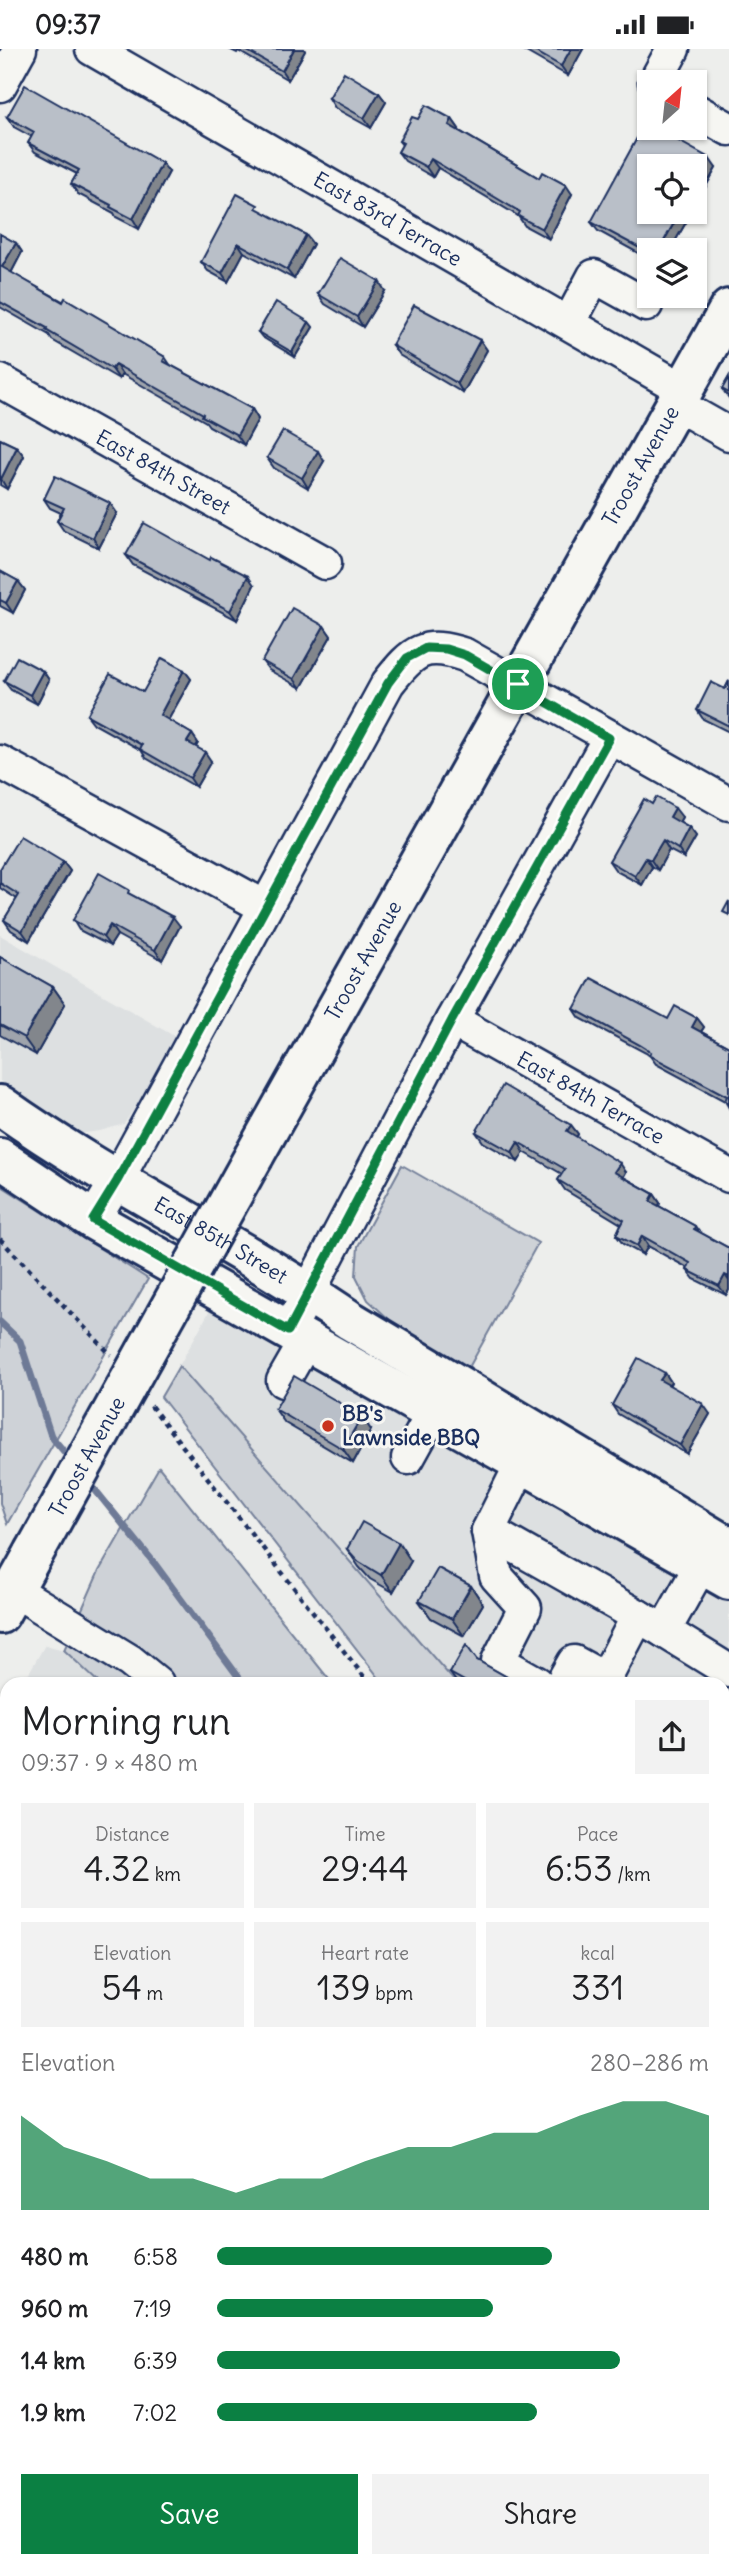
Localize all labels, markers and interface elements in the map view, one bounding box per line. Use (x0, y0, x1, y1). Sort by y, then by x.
text: 09:37 (35, 8, 100, 41)
north arrow (637, 70, 707, 140)
map controls (637, 70, 707, 308)
button: locate (637, 154, 707, 224)
street label: East 83rd Terrace (309, 165, 467, 272)
button: layers (637, 238, 707, 308)
street label: Troost Avenue (596, 401, 685, 531)
street label: East 84th Street (91, 423, 236, 520)
pin (488, 654, 548, 714)
icon: arrive (499, 665, 537, 703)
street label: Troost Avenue (319, 895, 408, 1025)
street label: East 84th Terrace (512, 1045, 669, 1150)
street label: East 85th Street (149, 1190, 293, 1290)
street label: Troost Avenue (43, 1392, 131, 1522)
place label: BB's Lawnside BBQ (342, 1400, 480, 1451)
marker: BB's Lawnside BBQ (320, 1418, 336, 1434)
text: Morning run (21, 1698, 231, 1745)
button: share (635, 1700, 709, 1774)
text: 09:37 · 9 × 480 m (21, 1748, 198, 1777)
text: Distance (95, 1822, 169, 1846)
text: Time (344, 1822, 386, 1846)
text: Pace (577, 1822, 618, 1846)
text: 4.32 (84, 1846, 150, 1890)
text: 29:44 (321, 1846, 409, 1890)
text: 6:53 (545, 1846, 613, 1890)
text: km (150, 1862, 181, 1886)
text: /km (613, 1862, 651, 1886)
text: Elevation (93, 1941, 171, 1965)
text: Heart rate (321, 1941, 409, 1965)
text: kcal (581, 1941, 615, 1965)
text: 54 (102, 1965, 142, 2009)
text: 139 (317, 1965, 371, 2009)
text: 331 (571, 1965, 624, 2009)
text: m (142, 1981, 163, 2005)
text: bpm (371, 1981, 413, 2005)
text: Elevation (21, 2048, 115, 2077)
text: 280–286 m (590, 2048, 709, 2077)
text: 480 m (21, 2242, 88, 2271)
text: 6:58 (133, 2242, 178, 2271)
text: 960 m (21, 2294, 88, 2323)
text: 7:19 (133, 2294, 172, 2323)
text: 1.4 km (21, 2346, 85, 2375)
text: 6:39 (133, 2346, 178, 2375)
text: 1.9 km (21, 2398, 86, 2427)
text: 7:02 (133, 2398, 177, 2427)
button: Save (21, 2474, 358, 2554)
button: Share (372, 2474, 709, 2554)

